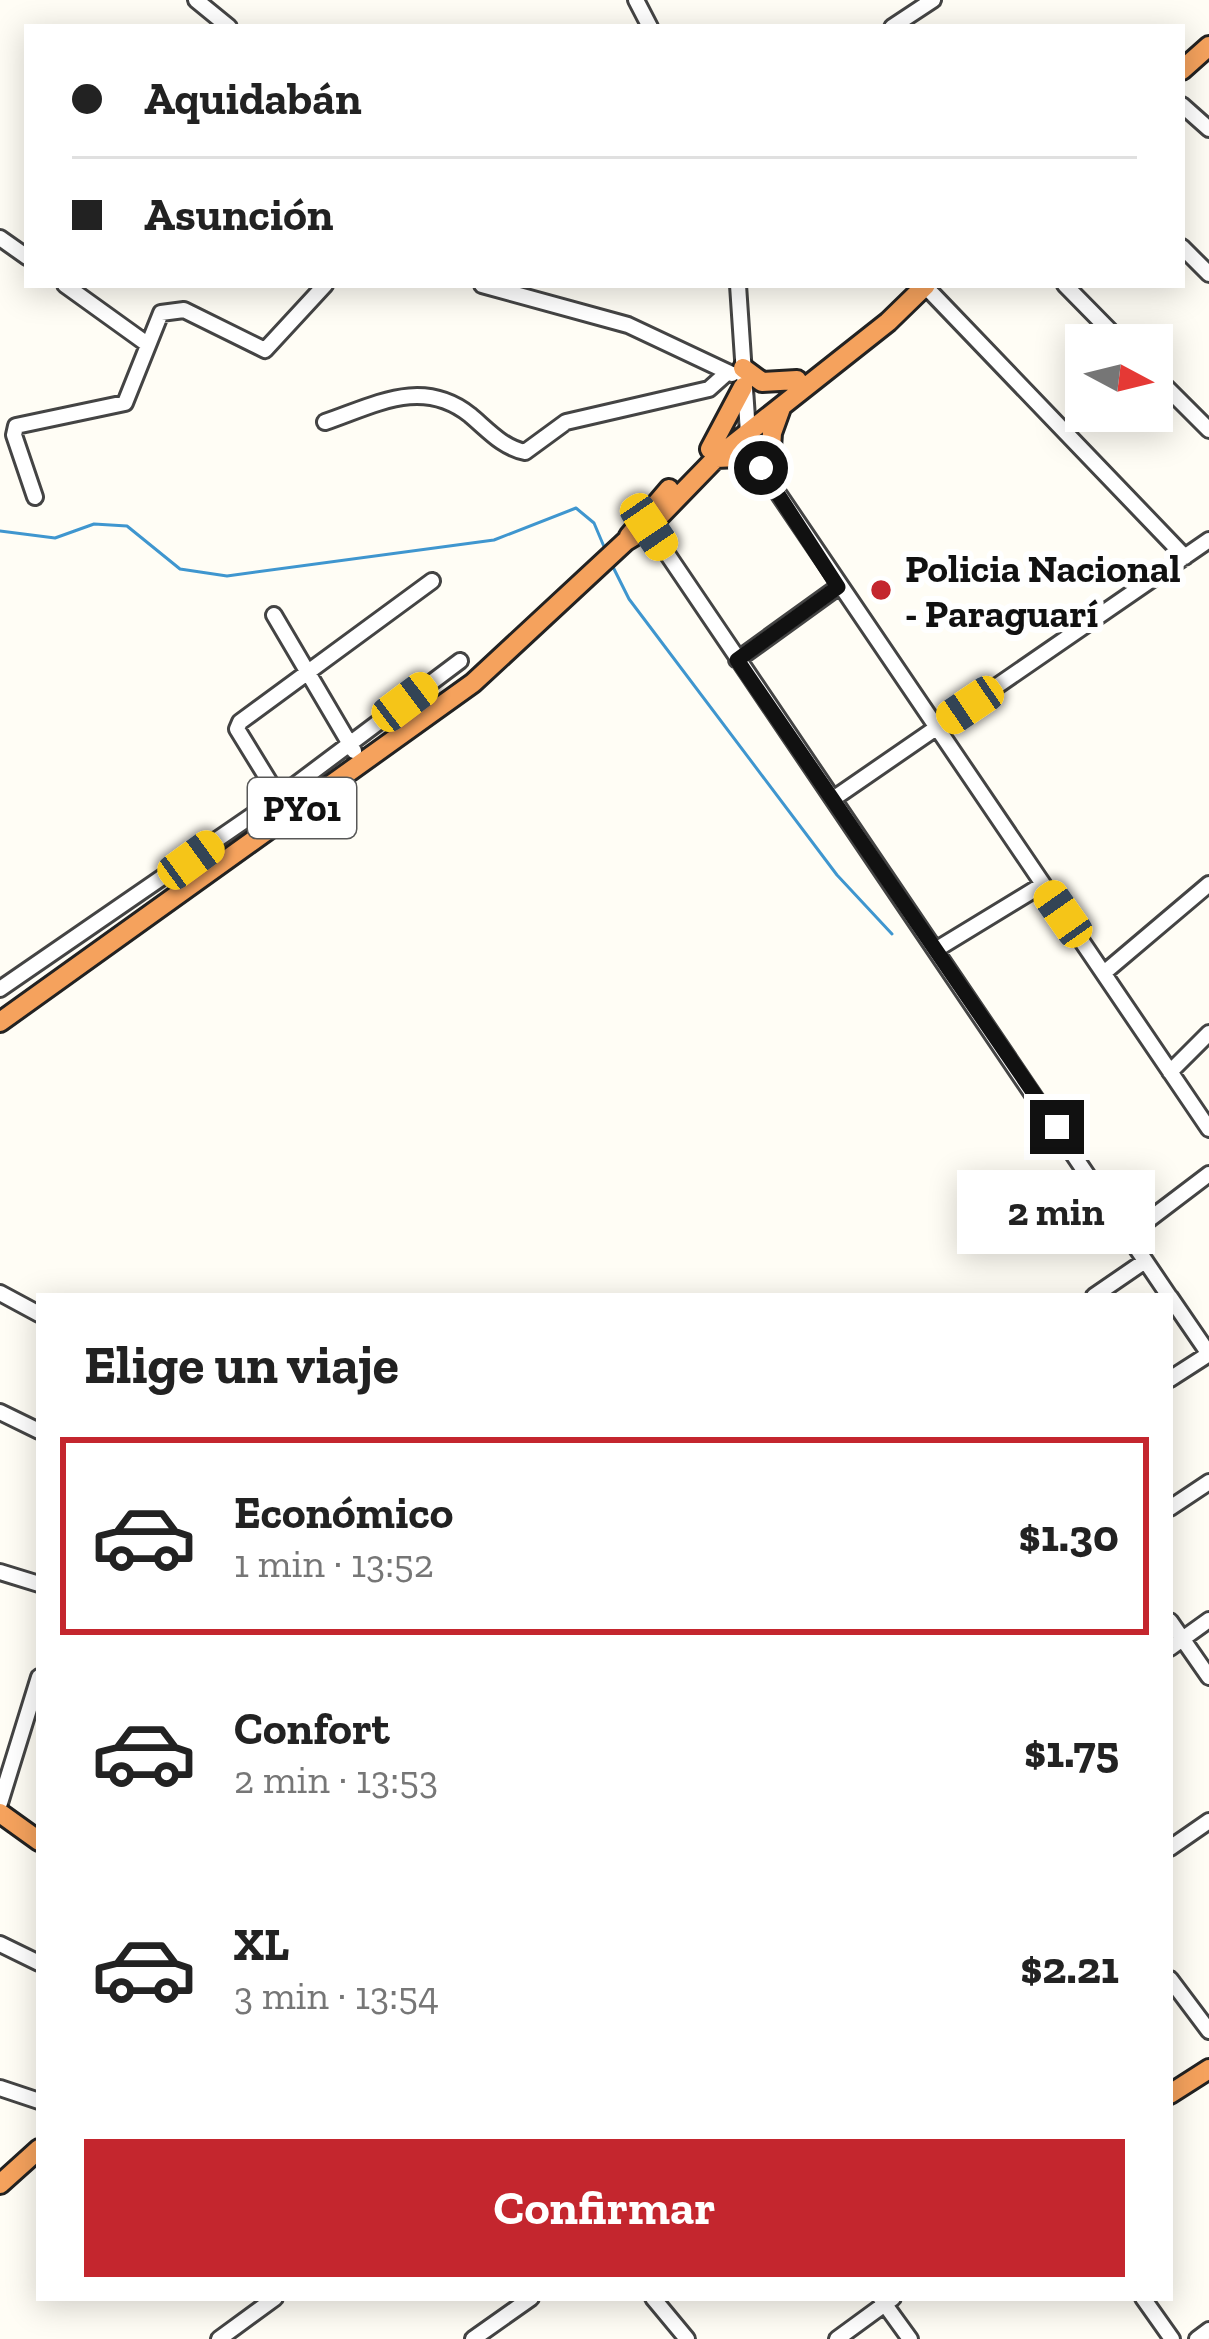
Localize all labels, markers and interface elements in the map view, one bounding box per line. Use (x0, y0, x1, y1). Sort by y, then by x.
text: Aquidabán (144, 72, 362, 126)
text: Asunción (144, 188, 333, 242)
north arrow (1065, 324, 1173, 432)
map controls (1065, 324, 1173, 432)
route start (734, 441, 788, 495)
car (614, 487, 684, 567)
place label: Policia Nacional - Paraguarí (905, 545, 1181, 637)
marker: Policia Nacional - Paraguarí (868, 577, 894, 603)
car (365, 666, 445, 738)
car (930, 670, 1010, 740)
road number: PY01 (248, 778, 356, 838)
car (151, 824, 231, 896)
car (1028, 874, 1098, 954)
route end (1030, 1100, 1084, 1154)
callout: 2 min (958, 1169, 1156, 1253)
text: 2 min (1007, 1188, 1105, 1235)
text: Elige un viaje (84, 1332, 399, 1397)
icon: car (90, 1482, 198, 1590)
text: Económico (234, 1486, 453, 1540)
text: $1.30 (1019, 1509, 1119, 1563)
text: 1 min · 13:52 (234, 1540, 434, 1587)
icon: car (90, 1698, 198, 1806)
text: Confort (234, 1702, 390, 1756)
text: $1.75 (1024, 1725, 1119, 1779)
text: 2 min · 13:53 (234, 1756, 438, 1803)
icon: car (90, 1914, 198, 2022)
text: XL (234, 1918, 289, 1972)
text: $2.21 (1020, 1941, 1119, 1995)
text: 3 min · 13:54 (234, 1972, 439, 2019)
button: Confirmar (84, 2139, 1125, 2277)

